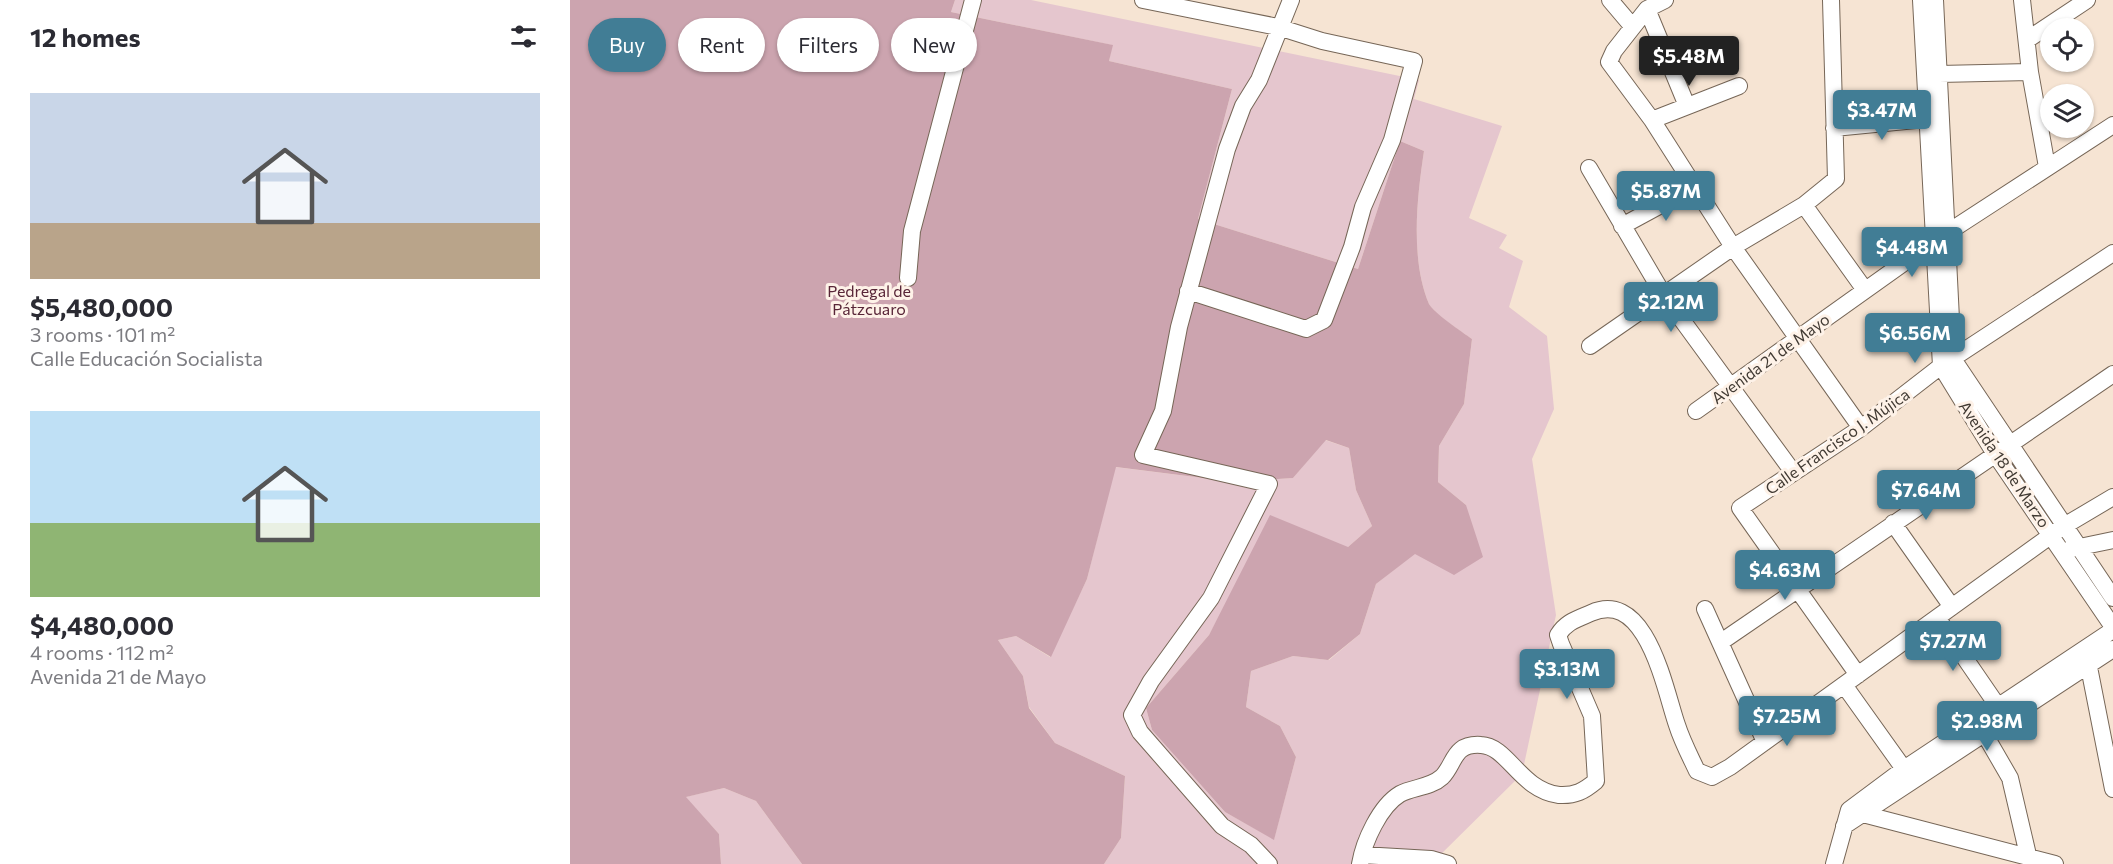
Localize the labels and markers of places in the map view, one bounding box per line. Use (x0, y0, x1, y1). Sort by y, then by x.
pin: $5.48M (1640, 36, 1738, 87)
pin: $3.47M (1833, 90, 1931, 141)
pin: $5.87M (1617, 171, 1715, 222)
pin: $4.48M (1863, 227, 1961, 278)
pin: $2.12M (1622, 282, 1720, 333)
pin: $6.56M (1866, 313, 1964, 364)
pin: $7.64M (1877, 470, 1975, 521)
pin: $4.63M (1736, 550, 1834, 601)
pin: $7.27M (1904, 621, 2002, 672)
pin: $3.13M (1518, 649, 1616, 700)
pin: $7.25M (1738, 696, 1836, 747)
pin: $2.98M (1938, 701, 2036, 752)

